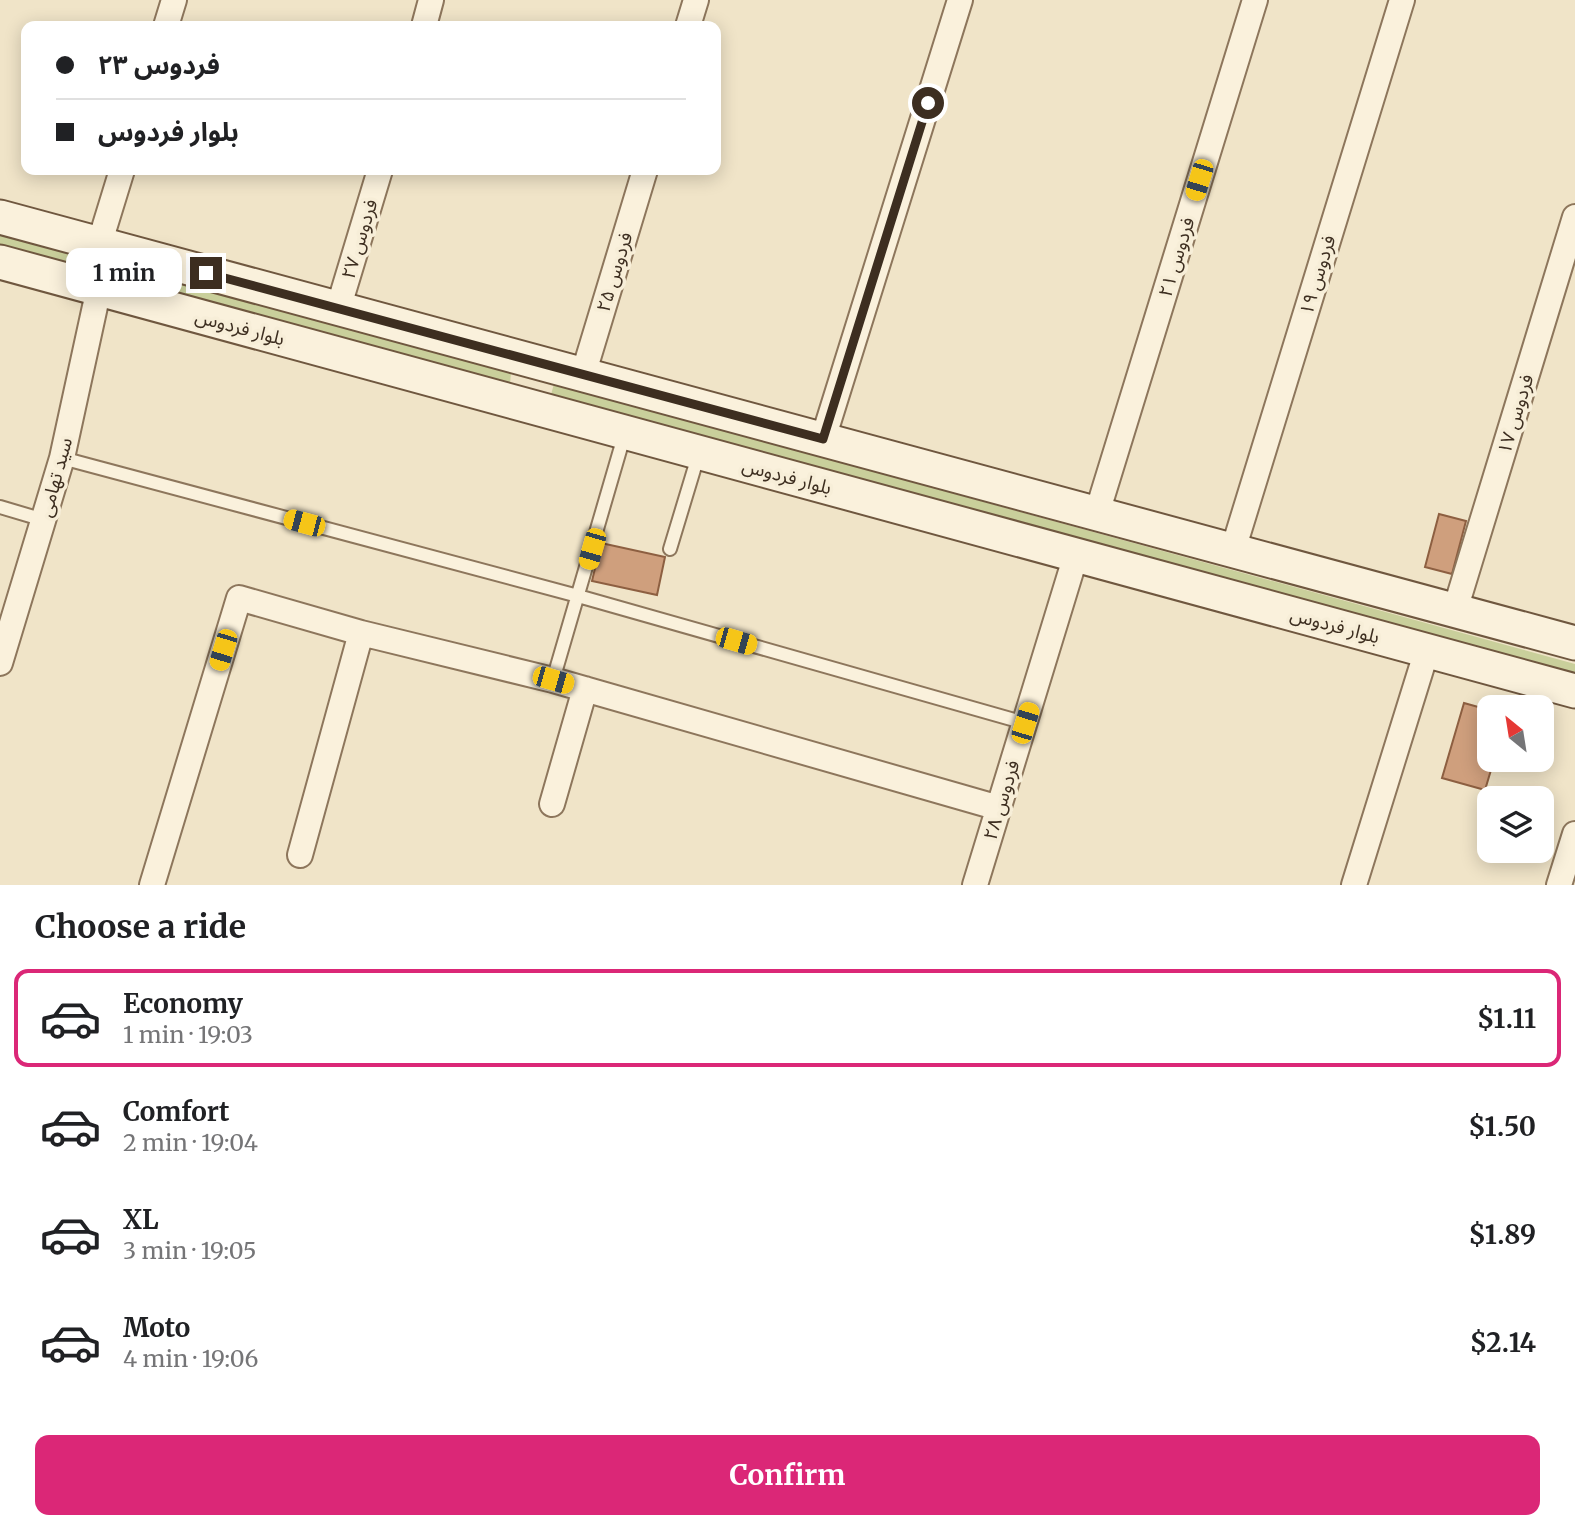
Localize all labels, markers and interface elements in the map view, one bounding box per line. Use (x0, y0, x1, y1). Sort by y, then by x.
text: فردوس ۲۳ (98, 48, 220, 81)
route start (912, 87, 944, 119)
text: بلوار فردوس (98, 115, 239, 148)
car (1183, 157, 1216, 203)
street label: فردوس ۲۷ (336, 196, 382, 282)
street label: فردوس ۲۱ (1153, 214, 1199, 300)
street label: فردوس ۲۵ (591, 229, 637, 315)
street label: فردوس ۱۹ (1294, 232, 1340, 318)
callout: 1 min (66, 248, 182, 298)
route end (190, 257, 222, 289)
text: 1 min (93, 258, 155, 287)
street label: بلوار فردوس (193, 304, 287, 350)
street label: فردوس ۱۷ (1492, 371, 1538, 457)
street label: سید تهامی (33, 435, 77, 519)
street label: بلوار فردوس (740, 453, 834, 499)
car (281, 507, 328, 539)
car (577, 526, 608, 572)
street label: بلوار فردوس (1288, 602, 1382, 648)
car (713, 625, 760, 657)
car (207, 627, 240, 673)
car (530, 664, 577, 696)
north arrow (1477, 695, 1554, 772)
map controls (1477, 695, 1554, 863)
car (1009, 700, 1042, 746)
street label: فردوس ۲۸ (978, 757, 1024, 843)
button: layers (1477, 786, 1554, 863)
text: Choose a ride (35, 907, 246, 947)
icon: car (39, 987, 102, 1050)
text: Economy (123, 987, 243, 1020)
text: $1.11 (1477, 1002, 1536, 1035)
text: 1 min · 19:03 (123, 1020, 253, 1049)
icon: car (39, 1095, 102, 1158)
text: Comfort (123, 1095, 229, 1128)
text: $1.50 (1468, 1110, 1536, 1143)
text: 2 min · 19:04 (123, 1128, 258, 1157)
icon: car (39, 1203, 102, 1266)
text: XL (123, 1203, 159, 1236)
text: $1.89 (1468, 1218, 1536, 1251)
text: 3 min · 19:05 (123, 1236, 256, 1265)
icon: car (39, 1311, 102, 1374)
text: Moto (123, 1311, 190, 1344)
text: $2.14 (1470, 1326, 1536, 1359)
text: 4 min · 19:06 (123, 1344, 258, 1373)
button: Confirm (35, 1435, 1540, 1515)

